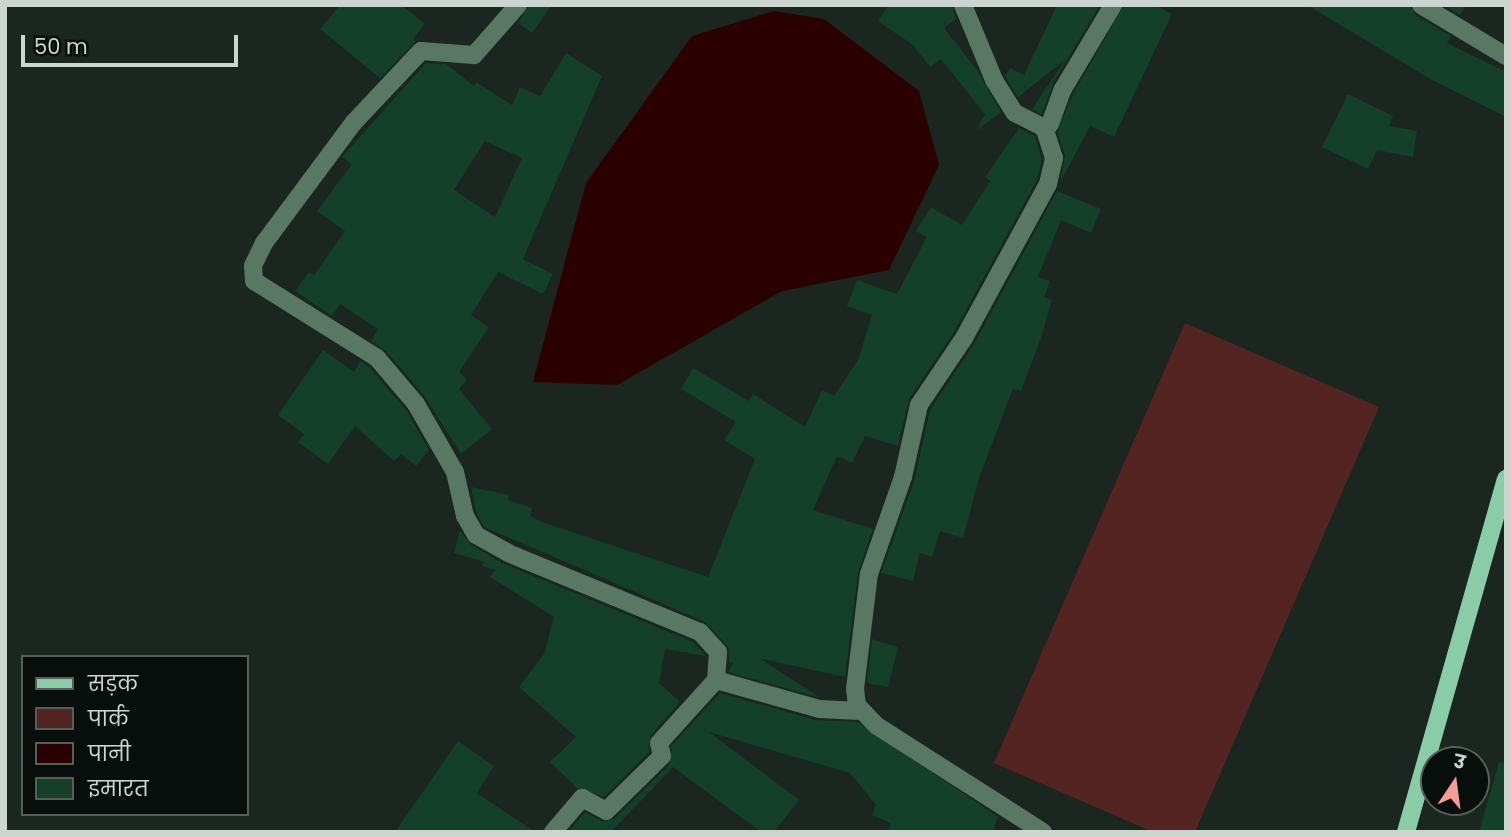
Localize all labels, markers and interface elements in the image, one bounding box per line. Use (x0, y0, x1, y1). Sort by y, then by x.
scale bar (24, 21, 242, 65)
text: 50 m (34, 32, 88, 61)
legend (21, 655, 248, 816)
text: सड़क (88, 669, 138, 698)
text: पार्क (88, 704, 129, 733)
text: पानी (88, 739, 131, 768)
north arrow (1420, 746, 1490, 816)
text: उ (1451, 748, 1468, 776)
text: इमारत (88, 774, 149, 803)

